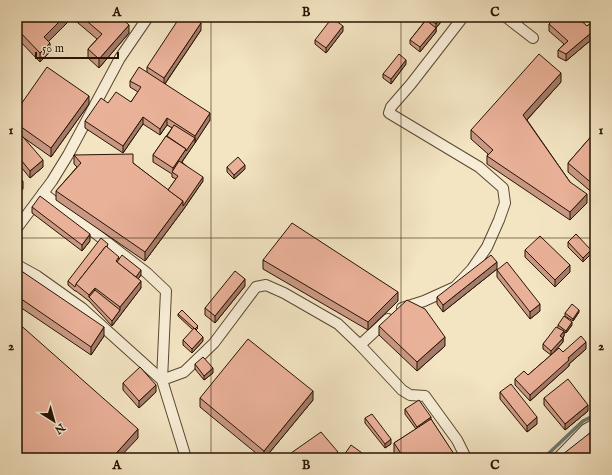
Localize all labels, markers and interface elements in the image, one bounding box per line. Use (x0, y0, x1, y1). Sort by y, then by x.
text: A (112, 4, 123, 21)
text: B (302, 4, 311, 21)
text: C (490, 4, 500, 21)
scale bar (36, 34, 118, 60)
text: 50 m (42, 41, 64, 56)
text: 1 (9, 122, 14, 139)
text: 1 (599, 122, 604, 139)
text: 2 (8, 338, 14, 355)
text: 2 (598, 338, 604, 355)
north arrow (34, 401, 74, 441)
text: N (51, 419, 68, 437)
text: A (112, 457, 123, 474)
text: B (302, 457, 311, 474)
text: C (490, 457, 500, 474)

